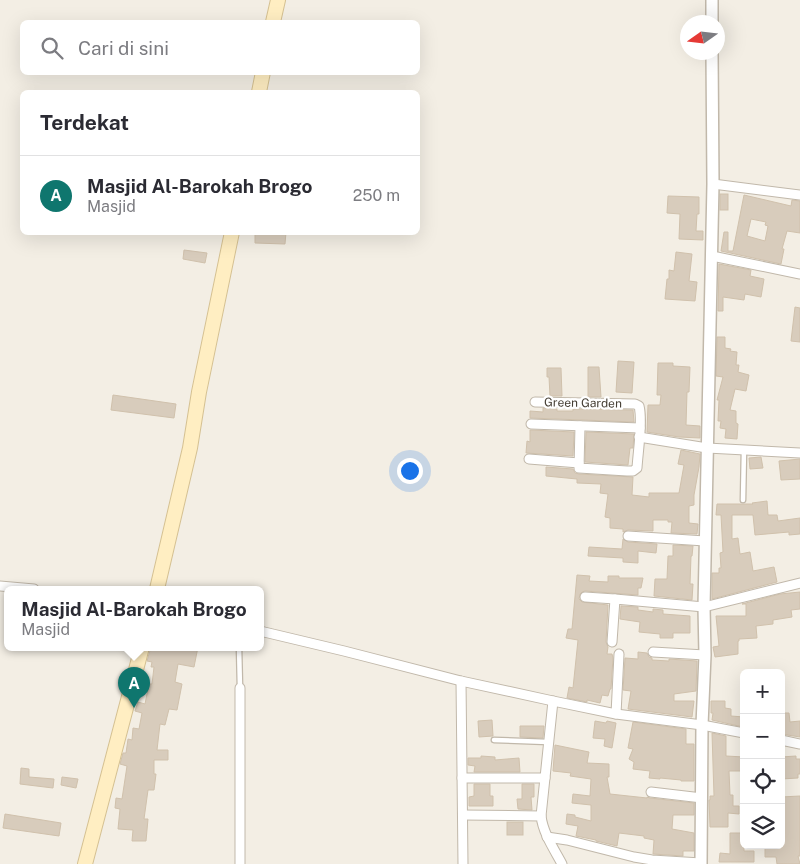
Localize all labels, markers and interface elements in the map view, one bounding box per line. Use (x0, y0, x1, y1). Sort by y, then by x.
north arrow (680, 15, 725, 60)
search box (20, 20, 420, 75)
icon: search (38, 34, 66, 62)
text: Cari di sini (78, 37, 169, 59)
text: Terdekat (40, 110, 129, 135)
text: Masjid Al-Barokah Brogo (87, 175, 313, 197)
text: A (50, 186, 62, 205)
text: 250 m (353, 186, 400, 205)
text: Masjid (87, 197, 136, 216)
street label: Green Garden (544, 395, 622, 411)
your location (397, 458, 423, 484)
popup (4, 586, 264, 651)
text: Masjid Al-Barokah Brogo (21, 598, 247, 620)
text: Masjid (21, 620, 70, 639)
pin: A (118, 667, 150, 708)
map controls (740, 669, 785, 849)
button: + (740, 669, 785, 714)
button: − (740, 714, 785, 759)
button: locate (740, 759, 785, 804)
button: layers (740, 804, 785, 849)

